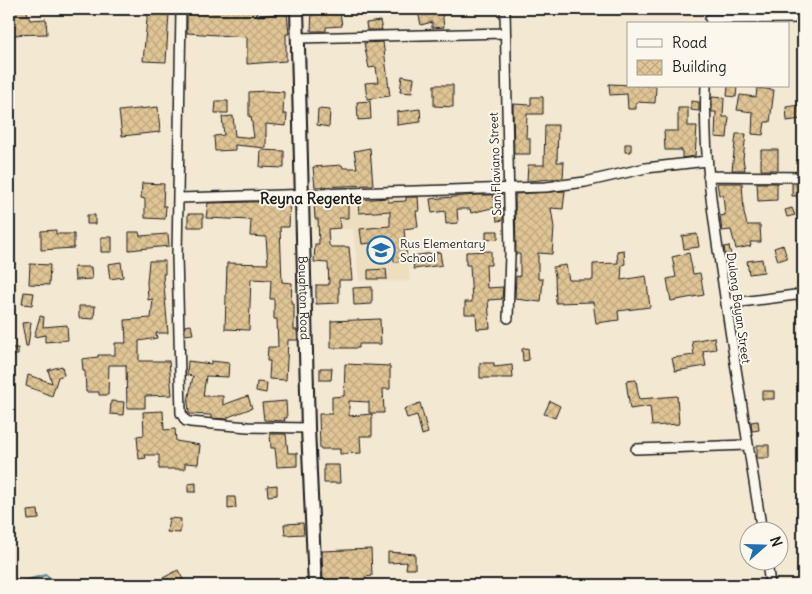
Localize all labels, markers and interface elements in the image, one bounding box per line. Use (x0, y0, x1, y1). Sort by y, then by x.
legend (627, 22, 790, 88)
text: Road (672, 33, 707, 52)
text: Building (672, 57, 727, 76)
street label: San Flaviano Street (486, 112, 504, 216)
district label: Reyna Regente (260, 189, 362, 209)
school or university icon: Rus Elementary School (366, 235, 396, 265)
place label: Rus Elementary School (400, 236, 486, 265)
street label: Dulong Bayan Street (724, 252, 754, 364)
street label: Boughton Road (296, 256, 313, 340)
north arrow (740, 522, 790, 572)
text: N (766, 534, 786, 549)

